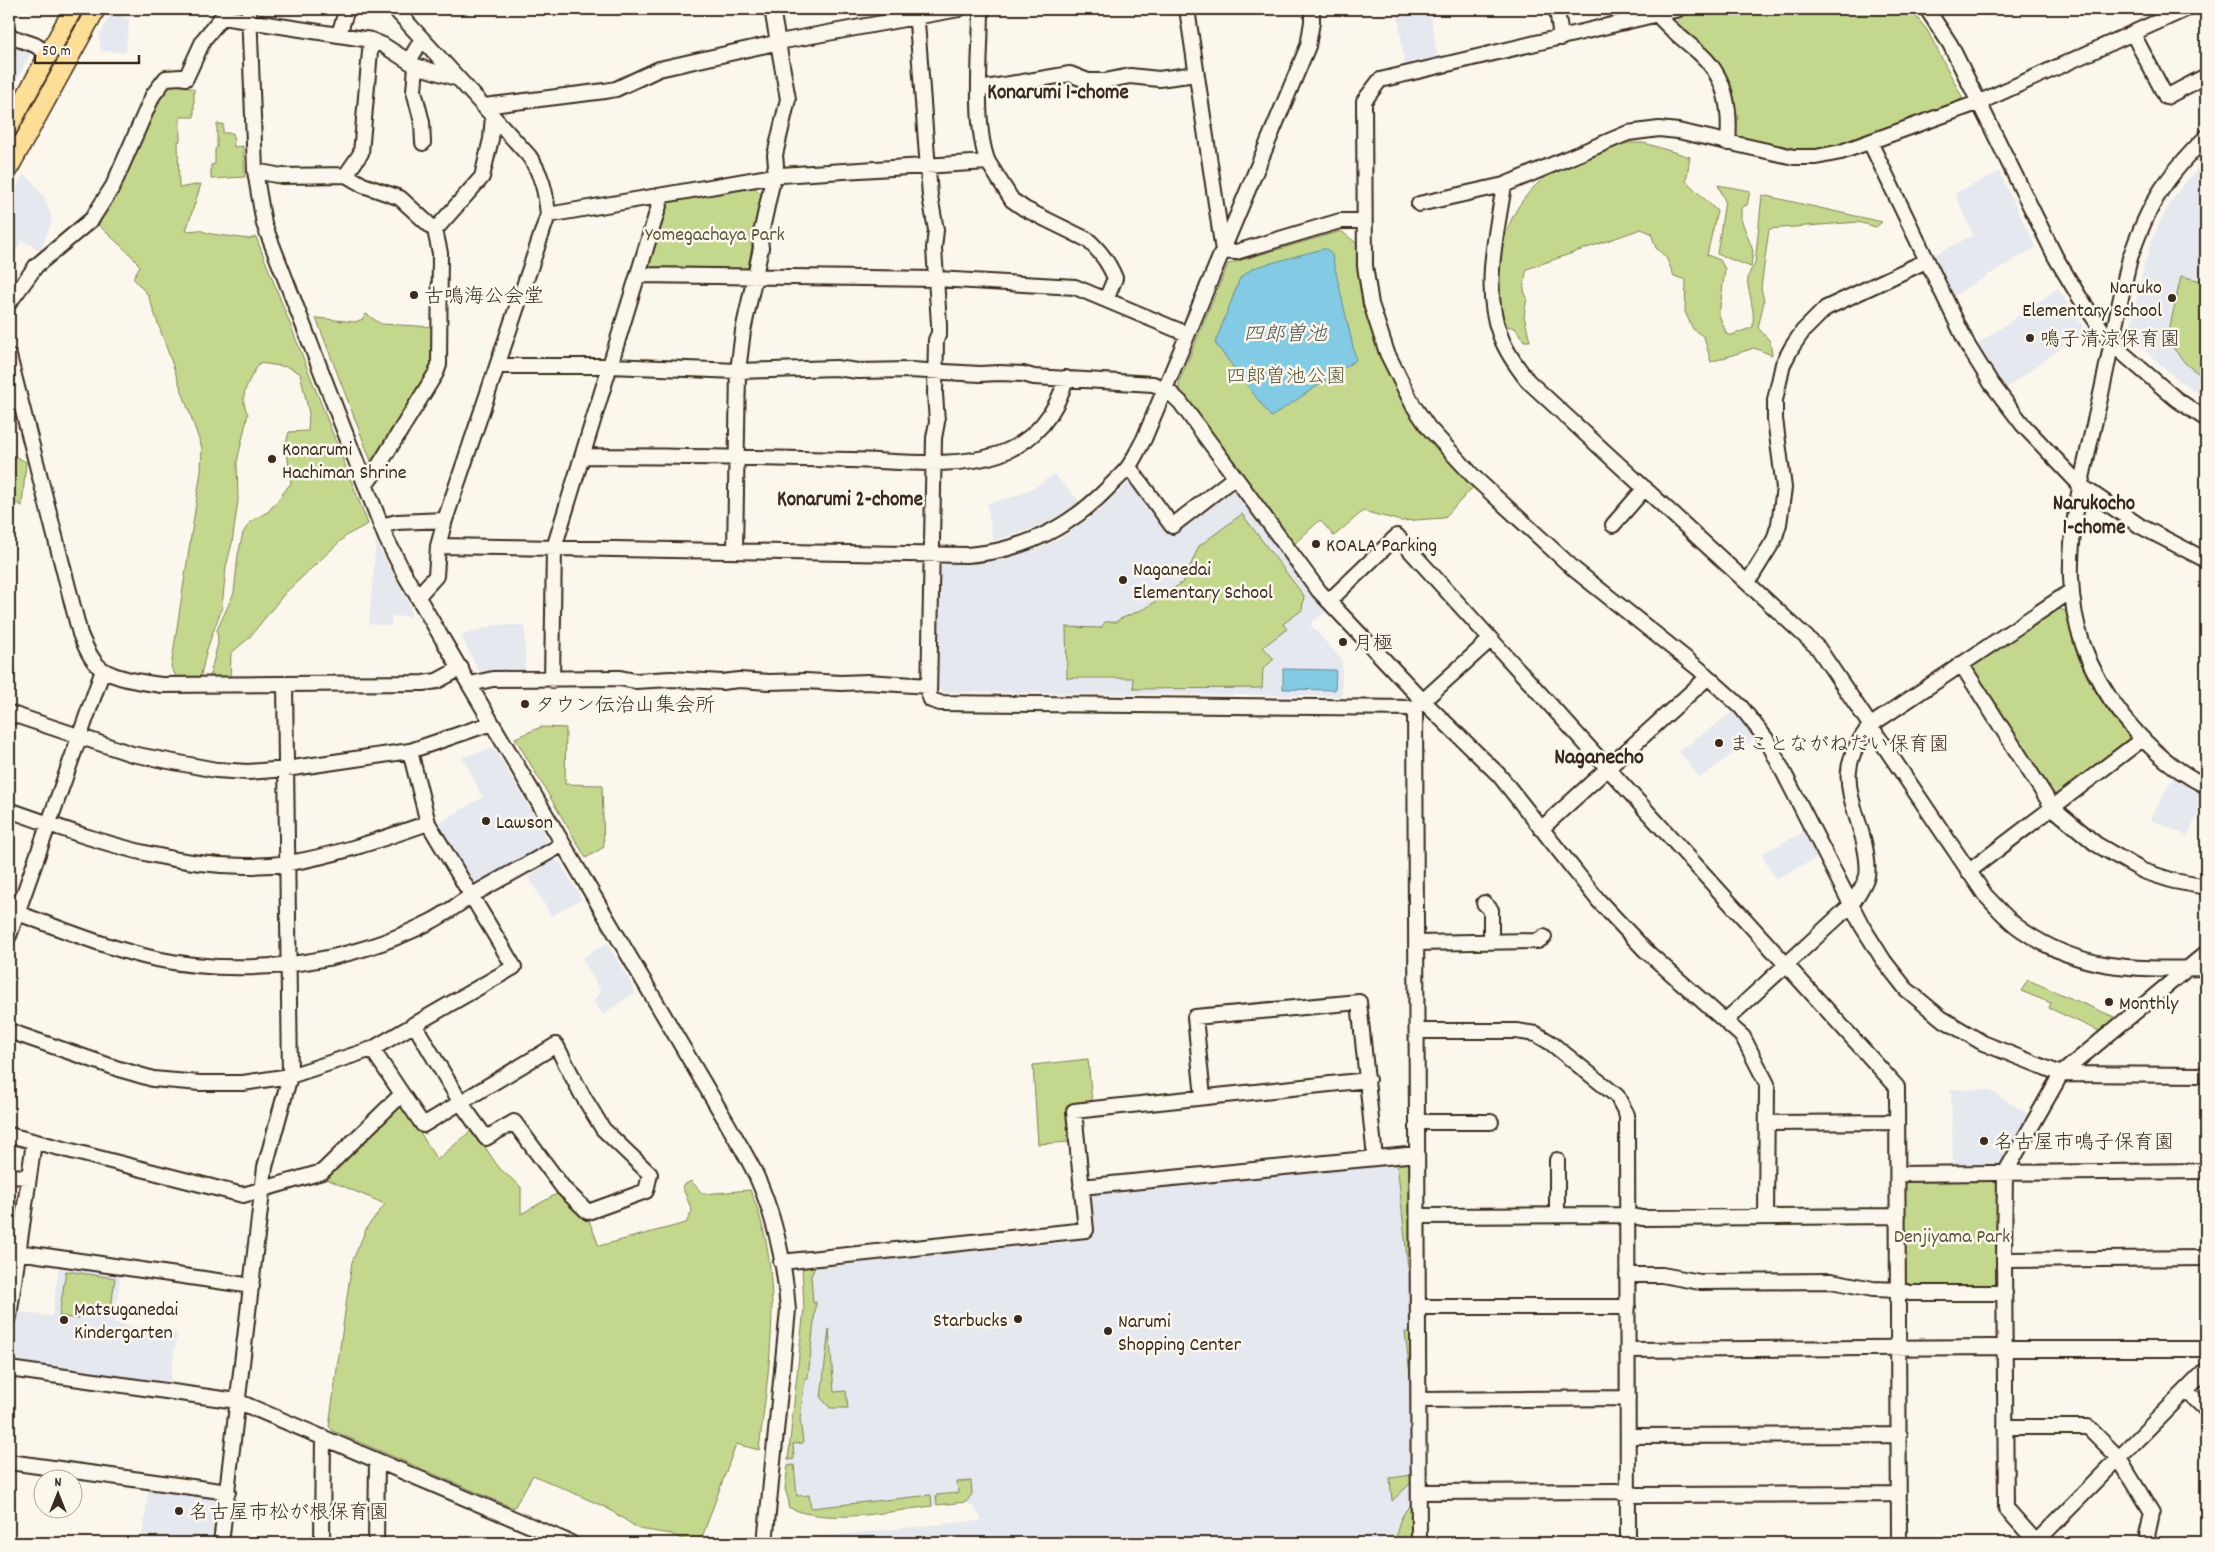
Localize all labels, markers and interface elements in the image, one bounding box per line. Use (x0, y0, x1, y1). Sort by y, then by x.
scale bar (35, 32, 139, 64)
text: 50 m (42, 41, 71, 63)
district label: Konarumi 1-chome (987, 79, 1129, 109)
park label: Yomegachaya Park (645, 222, 785, 250)
place label: Naruko Elementary School (2022, 275, 2162, 326)
place label: 古鳴海公会堂 (424, 284, 544, 312)
marker: 古鳴海公会堂 (408, 289, 420, 301)
marker: Naruko Elementary School (2166, 292, 2178, 304)
water label: 四郎曽池 (1243, 321, 1328, 351)
place label: 鳴子清涼保育園 (2040, 327, 2180, 355)
marker: 鳴子清涼保育園 (2024, 332, 2036, 344)
park label: 四郎曽池公園 (1226, 364, 1346, 392)
place label: Konarumi Hachiman Shrine (282, 437, 407, 488)
marker: Konarumi Hachiman Shrine (266, 453, 278, 465)
district label: Konarumi 2-chome (777, 486, 923, 516)
district label: Narukocho 1-chome (2053, 490, 2135, 544)
place label: KOALA Parking (1326, 533, 1437, 561)
marker: KOALA Parking (1310, 538, 1322, 550)
place label: Naganedai Elementary School (1133, 557, 1273, 608)
marker: Naganedai Elementary School (1117, 574, 1129, 586)
place label: 月極 (1353, 631, 1393, 659)
marker: 月極 (1337, 636, 1349, 648)
place label: タウン伝治山集会所 (535, 693, 715, 721)
marker: タウン伝治山集会所 (519, 698, 531, 710)
place label: まことながねだい保育園 (1729, 732, 1949, 760)
marker: まことながねだい保育園 (1713, 737, 1725, 749)
district label: Naganecho (1554, 743, 1644, 774)
place label: Lawson (496, 810, 553, 838)
marker: Lawson (480, 815, 492, 827)
place label: Monthly (2119, 991, 2179, 1019)
marker: Monthly (2103, 996, 2115, 1008)
place label: 名古屋市鳴子保育園 (1994, 1130, 2174, 1158)
marker: 名古屋市鳴子保育園 (1978, 1135, 1990, 1147)
park label: Denjiyama Park (1894, 1224, 2010, 1252)
place label: Matsuganedai Kindergarten (74, 1297, 178, 1348)
place label: Starbucks (933, 1308, 1008, 1336)
place label: Narumi Shopping Center (1118, 1309, 1242, 1360)
marker: Starbucks (1012, 1313, 1024, 1325)
marker: Matsuganedai Kindergarten (58, 1314, 70, 1326)
marker: Narumi Shopping Center (1102, 1325, 1114, 1337)
north arrow (32, 1470, 82, 1520)
text: N (55, 1473, 62, 1493)
place label: 名古屋市松が根保育園 (189, 1500, 389, 1528)
marker: 名古屋市松が根保育園 (173, 1505, 185, 1517)

